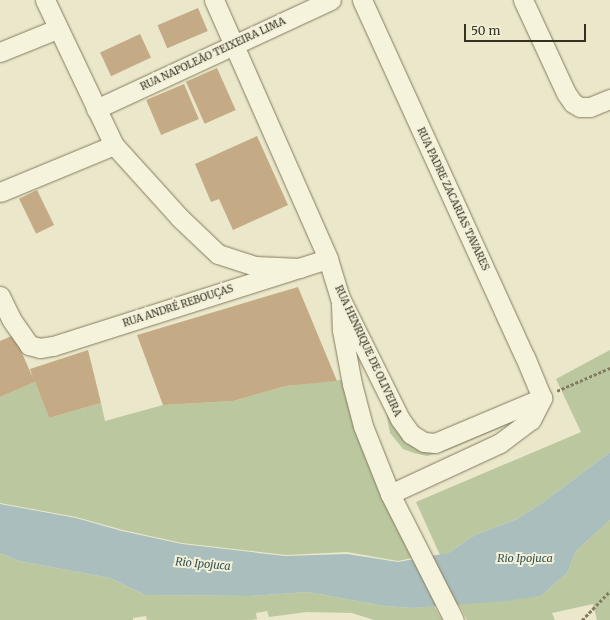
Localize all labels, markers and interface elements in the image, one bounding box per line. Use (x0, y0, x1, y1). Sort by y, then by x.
street label: RUA NAPOLEÃO TEIXEIRA LIMA (138, 15, 288, 93)
scale bar (466, 16, 588, 42)
text: 50 m (471, 23, 500, 38)
street label: RUA PADRE ZACARIAS TAVARES (415, 126, 491, 272)
street label: RUA ANDRÉ REBOUÇAS (121, 282, 235, 330)
street label: RUA HENRIQUE DE OLIVEIRA (332, 284, 404, 418)
water label: Rio Ipojuca (497, 551, 553, 565)
water label: Rio Ipojuca (175, 555, 231, 573)

